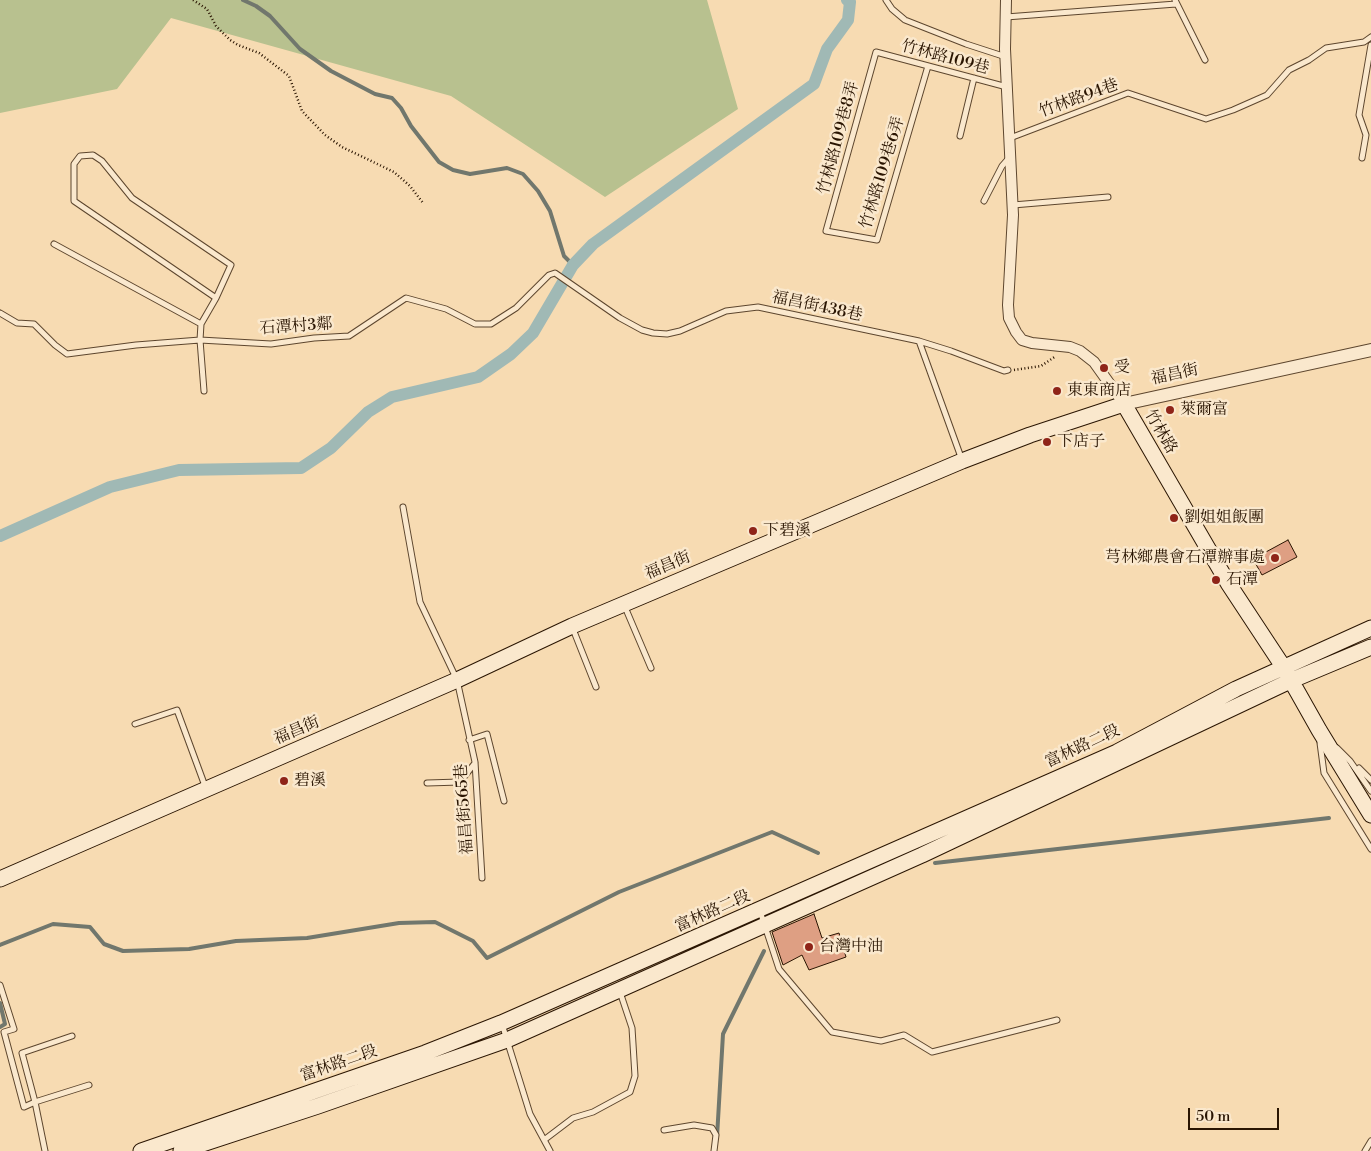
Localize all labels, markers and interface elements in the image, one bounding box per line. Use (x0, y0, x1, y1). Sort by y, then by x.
street label: 竹林路109巷 (899, 37, 991, 79)
street label: 竹林路94巷 (1037, 76, 1121, 122)
street label: 竹林路109巷8弄 (815, 79, 863, 197)
street label: 竹林路109巷6弄 (857, 115, 909, 231)
street label: 福昌街438巷 (770, 288, 864, 326)
street label: 石潭村3鄰 (259, 315, 333, 339)
place label: 受 (1114, 358, 1130, 378)
street label: 福昌街 (1150, 361, 1200, 389)
marker: 受 (1098, 362, 1110, 374)
place label: 東東商店 (1067, 381, 1131, 401)
marker: 東東商店 (1051, 385, 1063, 397)
place label: 萊爾富 (1180, 400, 1228, 420)
marker: 萊爾富 (1164, 404, 1176, 416)
street label: 竹林路 (1140, 406, 1180, 458)
place label: 下店子 (1057, 432, 1105, 452)
marker: 下店子 (1041, 436, 1053, 448)
place label: 劉姐姐飯團 (1184, 508, 1264, 528)
marker: 劉姐姐飯團 (1168, 512, 1180, 524)
place label: 下碧溪 (763, 521, 811, 541)
marker: 下碧溪 (747, 525, 759, 537)
street label: 福昌街 (642, 548, 694, 584)
place label: 芎林鄉農會石潭辦事處 (1105, 548, 1265, 568)
marker: 芎林鄉農會石潭辦事處 (1269, 552, 1281, 564)
place label: 石潭 (1226, 570, 1258, 590)
marker: 石潭 (1210, 574, 1222, 586)
street label: 福昌街 (271, 713, 323, 749)
street label: 富林路二段 (1043, 721, 1123, 773)
street label: 福昌街565巷 (452, 763, 478, 855)
place label: 碧溪 (294, 771, 326, 791)
marker: 碧溪 (278, 775, 290, 787)
street label: 富林路二段 (673, 887, 753, 937)
place label: 台灣中油 (819, 937, 883, 957)
marker: 台灣中油 (803, 941, 815, 953)
street label: 富林路二段 (298, 1042, 380, 1086)
scale bar (1191, 1098, 1282, 1130)
text: 50 m (1196, 1107, 1230, 1126)

